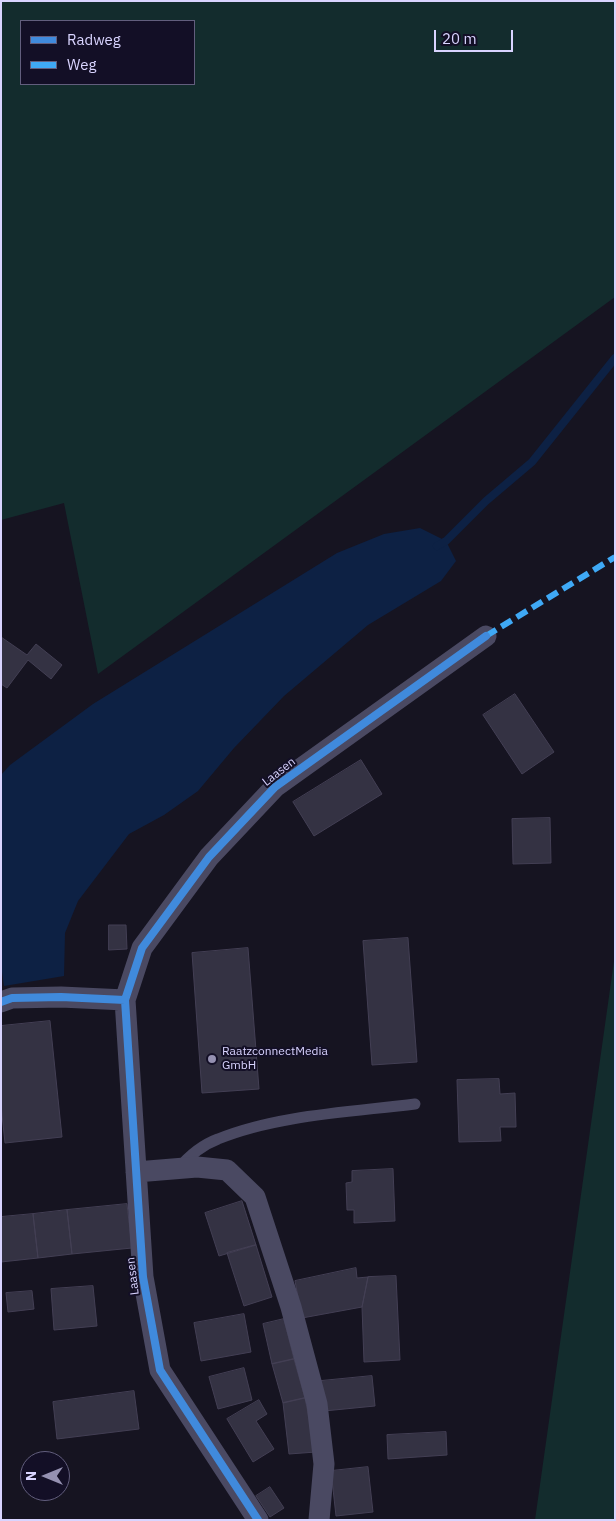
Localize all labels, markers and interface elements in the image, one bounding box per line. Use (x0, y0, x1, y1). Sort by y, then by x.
legend (20, 20, 195, 85)
scale bar (436, 20, 515, 52)
text: 20 m (442, 29, 477, 48)
text: Radweg (67, 30, 121, 49)
text: Weg (67, 55, 96, 74)
street label: Laasen (260, 755, 298, 789)
place label: RaatzconnectMedia GmbH (222, 1045, 328, 1073)
marker: RaatzconnectMedia GmbH (206, 1053, 218, 1065)
street label: Laasen (124, 1256, 142, 1296)
north arrow (20, 1451, 70, 1501)
text: N (22, 1471, 40, 1481)

